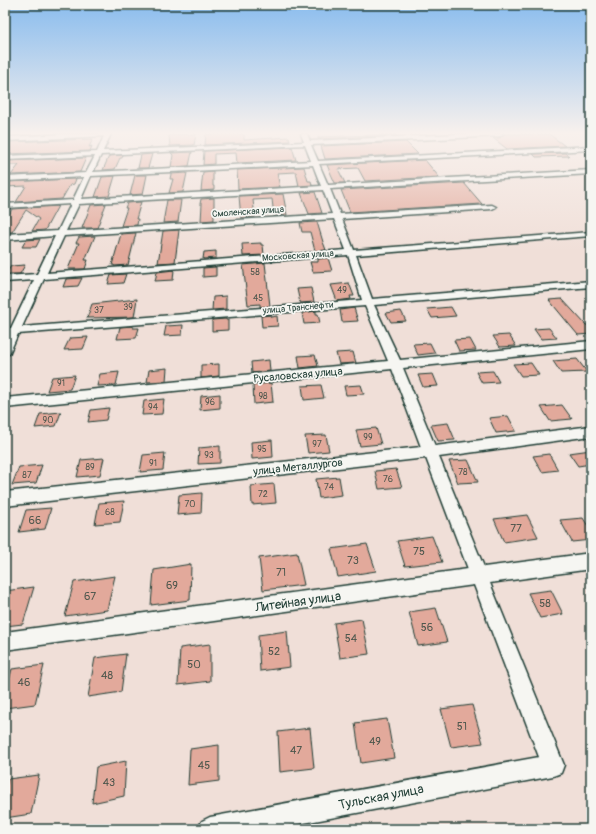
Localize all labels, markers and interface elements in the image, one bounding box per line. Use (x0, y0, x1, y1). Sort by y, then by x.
street label: Смоленская улица (212, 204, 284, 220)
street label: Московская улица (262, 248, 334, 264)
house number: 58 (250, 267, 260, 278)
house number: 49 (337, 285, 347, 296)
house number: 45 (253, 293, 263, 304)
street label: улица Транснефти (261, 299, 334, 317)
house number: 39 (123, 302, 133, 313)
house number: 37 (94, 305, 104, 316)
street label: Русаловская улица (253, 365, 343, 385)
house number: 91 (57, 378, 65, 389)
house number: 98 (258, 391, 268, 402)
house number: 96 (205, 397, 215, 408)
house number: 94 (148, 402, 159, 413)
house number: 90 (43, 415, 53, 426)
house number: 99 (363, 432, 373, 443)
house number: 97 (312, 439, 322, 450)
house number: 95 (257, 444, 267, 455)
house number: 93 (204, 450, 214, 461)
street label: улица Металлургов (251, 456, 344, 478)
house number: 91 (149, 458, 157, 469)
house number: 89 (85, 462, 95, 473)
house number: 78 (458, 467, 468, 478)
house number: 87 (22, 470, 32, 481)
house number: 76 (383, 474, 393, 485)
house number: 74 (324, 482, 335, 493)
house number: 72 (258, 489, 268, 500)
house number: 70 (185, 499, 195, 510)
house number: 68 (105, 507, 115, 518)
house number: 66 (29, 514, 41, 527)
house number: 77 (510, 522, 522, 535)
house number: 75 (413, 545, 425, 558)
house number: 73 (347, 554, 359, 567)
house number: 71 (276, 566, 286, 579)
house number: 69 (166, 579, 178, 592)
street label: Литейная улица (253, 588, 342, 616)
house number: 67 (84, 590, 96, 603)
house number: 58 (539, 597, 551, 610)
house number: 56 (421, 621, 433, 634)
house number: 54 (345, 632, 358, 645)
house number: 52 (268, 645, 280, 658)
house number: 50 (187, 658, 201, 671)
house number: 48 (101, 669, 113, 682)
house number: 46 (18, 676, 30, 689)
house number: 51 (457, 720, 467, 733)
house number: 49 (369, 735, 381, 748)
house number: 47 (290, 744, 302, 757)
house number: 45 (198, 759, 210, 772)
house number: 43 (103, 776, 115, 789)
street label: Тульская улица (337, 781, 425, 813)

